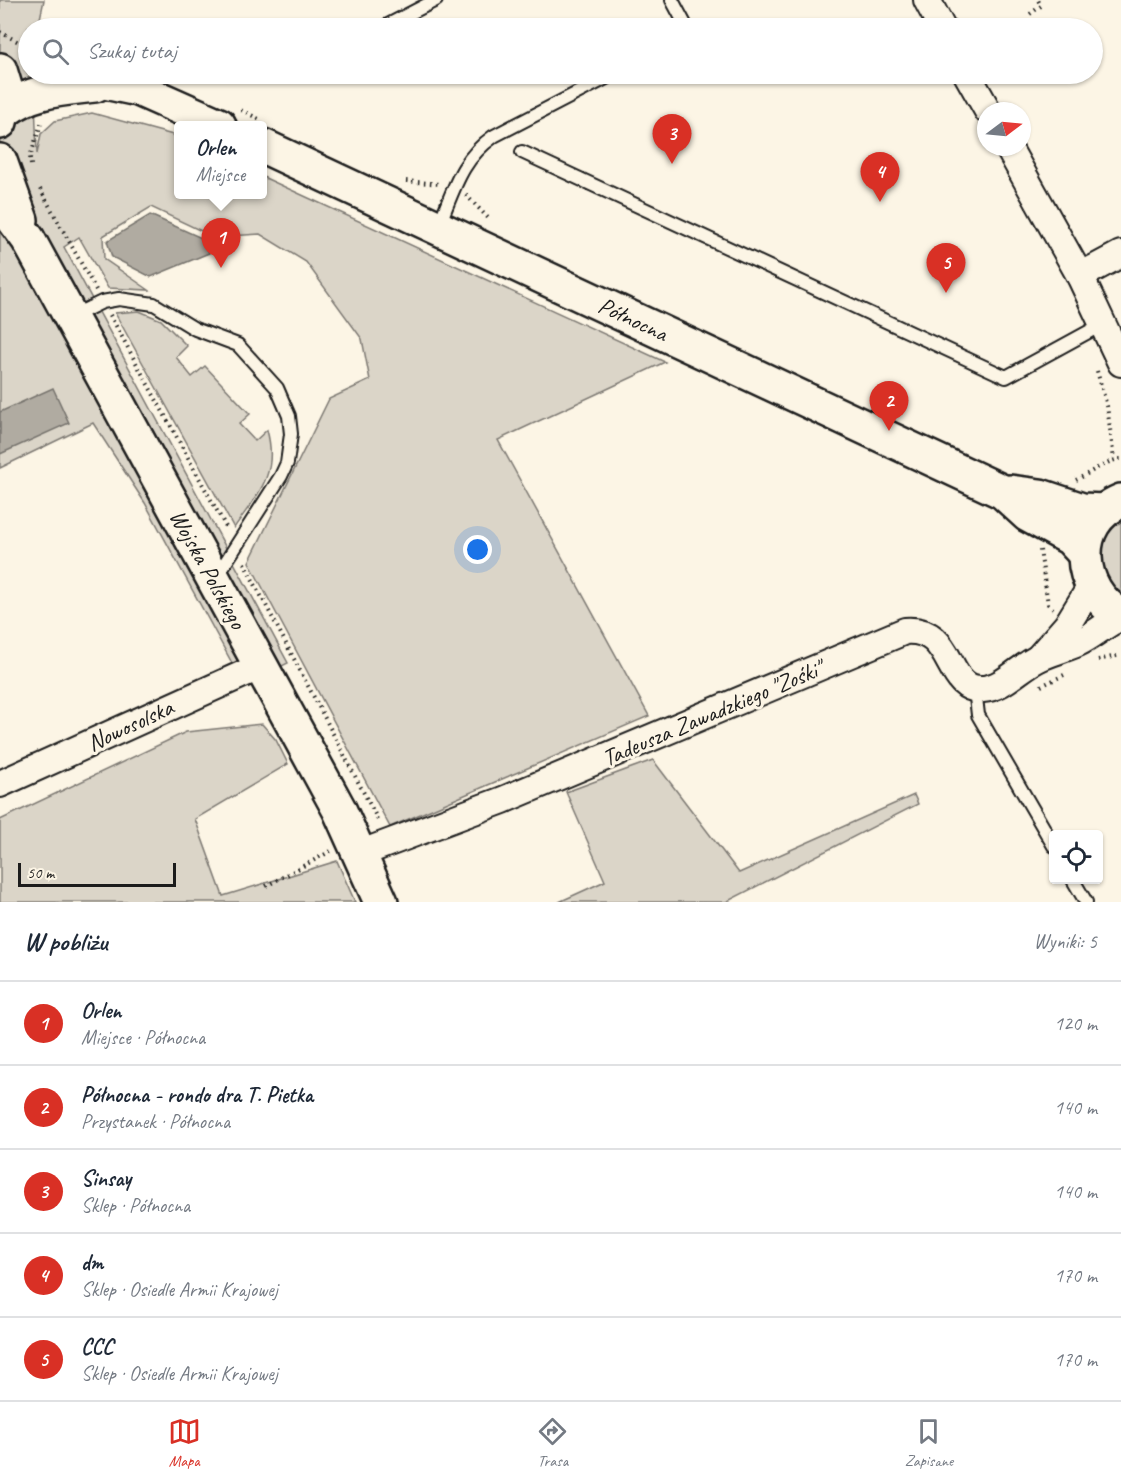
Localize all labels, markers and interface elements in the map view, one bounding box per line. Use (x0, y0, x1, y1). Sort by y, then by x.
search box (18, 18, 1103, 84)
icon: search (39, 35, 72, 68)
text: Szukaj tutaj (87, 37, 177, 65)
north arrow (977, 102, 1031, 156)
pin: 3 (652, 114, 692, 164)
popup (174, 121, 267, 199)
text: Orlen (196, 134, 236, 162)
pin: 4 (860, 152, 900, 202)
text: Miejsce (196, 162, 245, 187)
pin: 1 (202, 218, 240, 268)
pin: 5 (926, 244, 966, 293)
street label: Północna (594, 290, 674, 349)
pin: 2 (870, 382, 908, 431)
street label: Wojska Polskiego (163, 504, 254, 635)
your location (463, 535, 492, 564)
street label: Tadeusza Zawadzkiego "Zośki" (597, 651, 831, 773)
street label: Nowosolska (82, 691, 179, 758)
map controls (1049, 830, 1103, 884)
button: locate (1049, 830, 1103, 884)
scale bar (18, 860, 176, 888)
text: 50 m (27, 863, 54, 883)
text: W pobliżu (24, 925, 107, 958)
text: Wyniki: 5 (1034, 929, 1097, 954)
text: Orlen (81, 997, 121, 1025)
text: 1 (39, 1011, 48, 1036)
text: 120 m (1054, 1011, 1097, 1036)
text: Miejsce · Północna (81, 1025, 205, 1050)
text: Północna - rondo dra T. Pietka (81, 1081, 313, 1109)
text: 2 (39, 1095, 48, 1120)
text: 140 m (1054, 1095, 1097, 1120)
text: Przystanek · Północna (81, 1109, 230, 1134)
text: Sinsay (81, 1165, 131, 1193)
text: 3 (39, 1179, 48, 1204)
text: 140 m (1054, 1179, 1097, 1204)
text: Sklep · Północna (81, 1193, 190, 1218)
text: dm (81, 1249, 103, 1277)
text: 4 (39, 1263, 48, 1288)
text: 170 m (1054, 1263, 1097, 1288)
text: Sklep · Osiedle Armii Krajowej (81, 1277, 278, 1302)
text: CCC (81, 1333, 113, 1361)
text: 5 (39, 1347, 48, 1372)
text: 170 m (1054, 1347, 1097, 1372)
text: Sklep · Osiedle Armii Krajowej (81, 1361, 278, 1386)
tab: Mapa (168, 1415, 201, 1471)
tab: Trasa (536, 1415, 569, 1471)
tab: Zapisane (905, 1415, 953, 1471)

